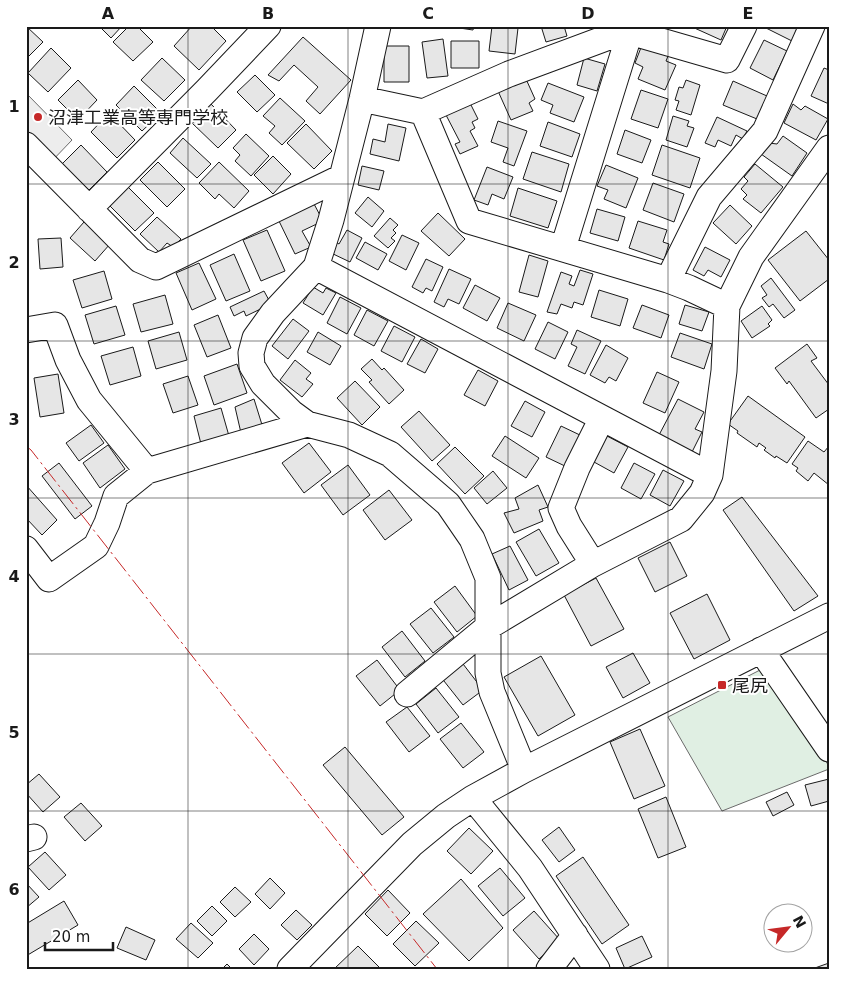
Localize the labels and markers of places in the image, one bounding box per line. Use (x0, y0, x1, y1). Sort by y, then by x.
place label: 沼津工業高等専門学校 (48, 107, 228, 128)
marker: 沼津工業高等専門学校 (32, 111, 44, 123)
place label: 尾尻 (732, 675, 768, 696)
marker: 尾尻 (716, 679, 728, 691)

